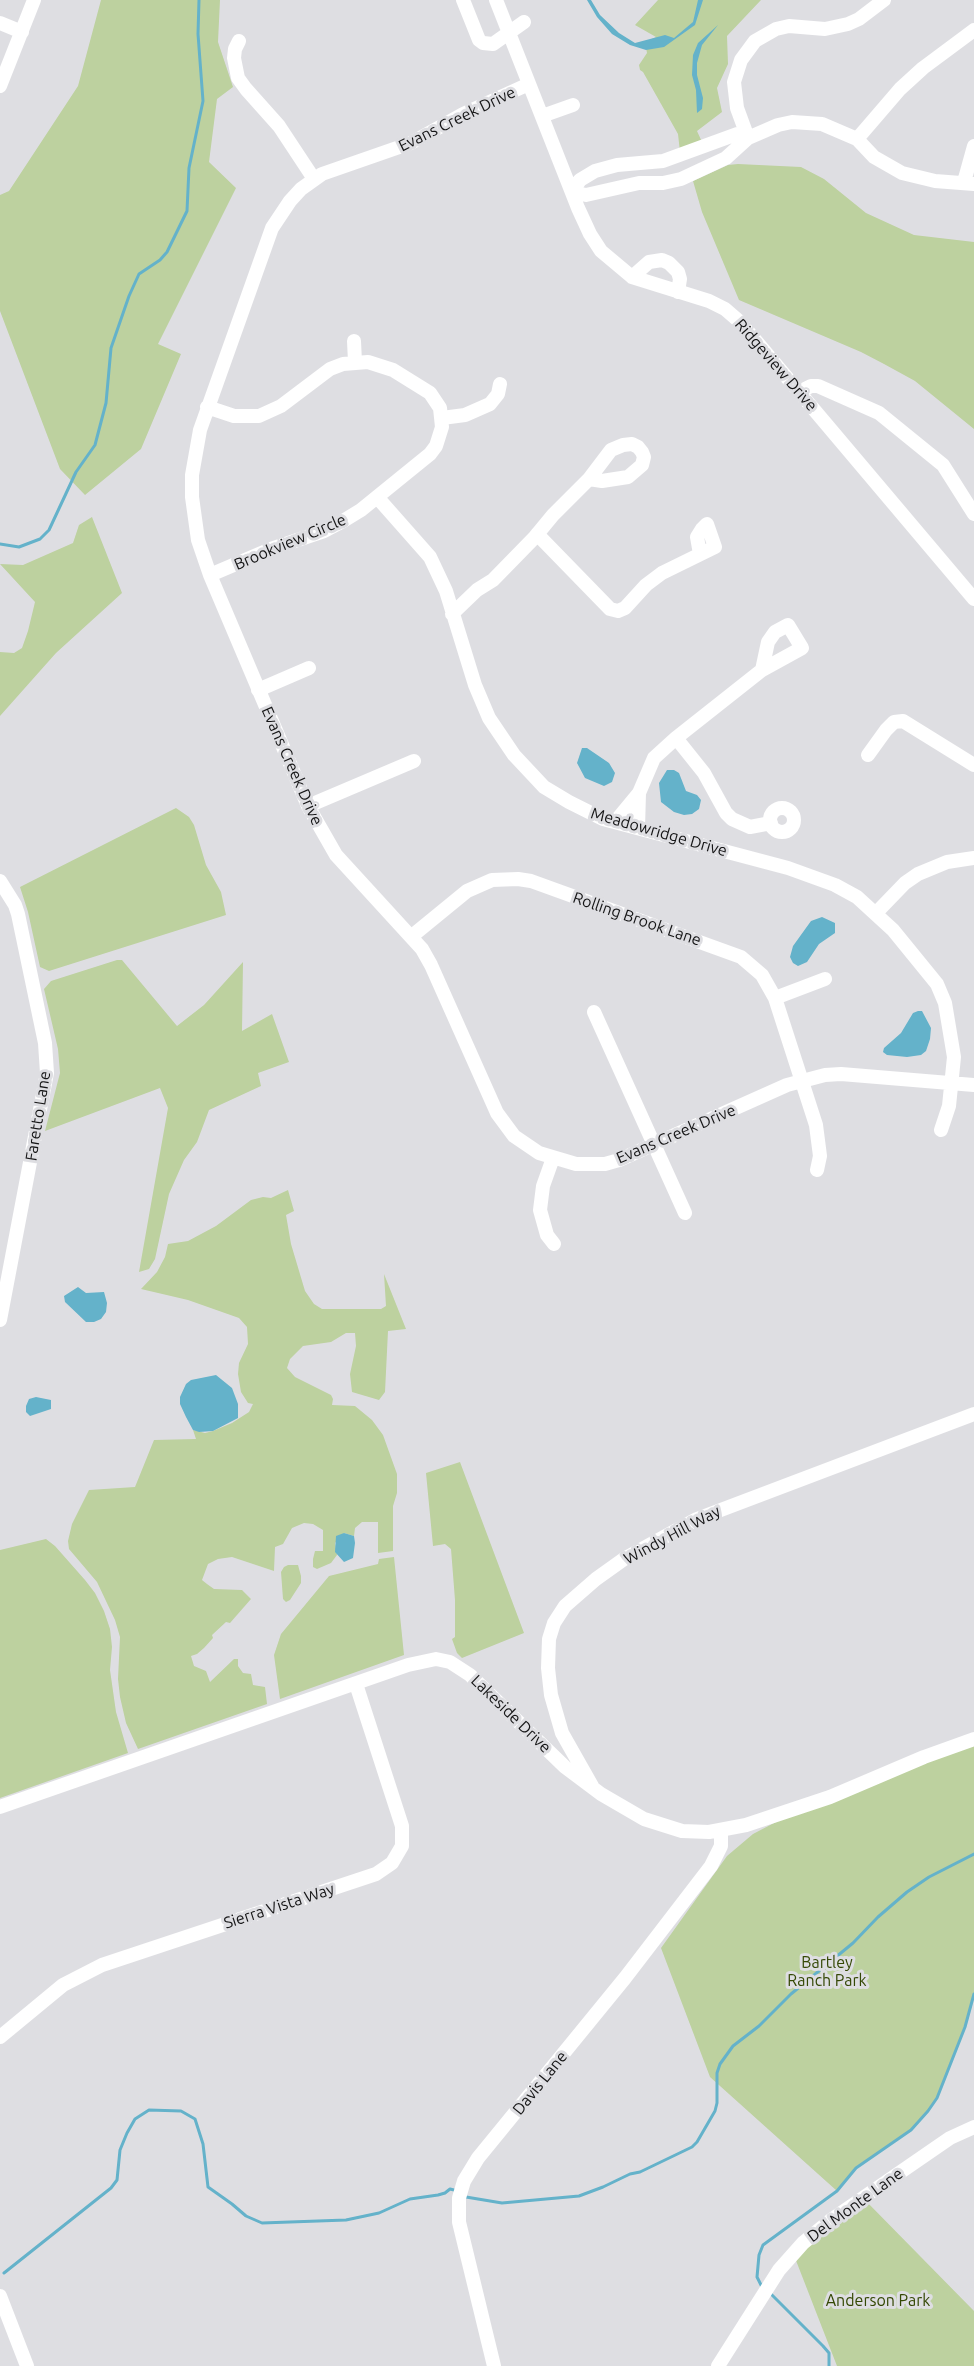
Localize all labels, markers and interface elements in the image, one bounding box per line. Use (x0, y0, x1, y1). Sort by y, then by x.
street label: Evans Creek Drive (395, 82, 519, 156)
street label: Ridgeview Drive (731, 315, 821, 415)
street label: Brookview Circle (231, 510, 349, 574)
street label: Evans Creek Drive (257, 704, 327, 828)
street label: Meadowridge Drive (589, 803, 729, 861)
street label: Rolling Brook Lane (570, 888, 704, 950)
street label: Faretto Lane (21, 1070, 55, 1162)
street label: Evans Creek Drive (614, 1100, 738, 1168)
street label: Windy Hill Way (621, 1502, 723, 1568)
street label: Lakeside Drive (467, 1671, 555, 1757)
street label: Sierra Vista Way (221, 1879, 337, 1933)
park label: Bartley Ranch Park (787, 1953, 867, 1991)
street label: Davis Lane (509, 2047, 571, 2119)
street label: Del Monte Lane (803, 2164, 907, 2246)
park label: Anderson Park (826, 2291, 930, 2311)

